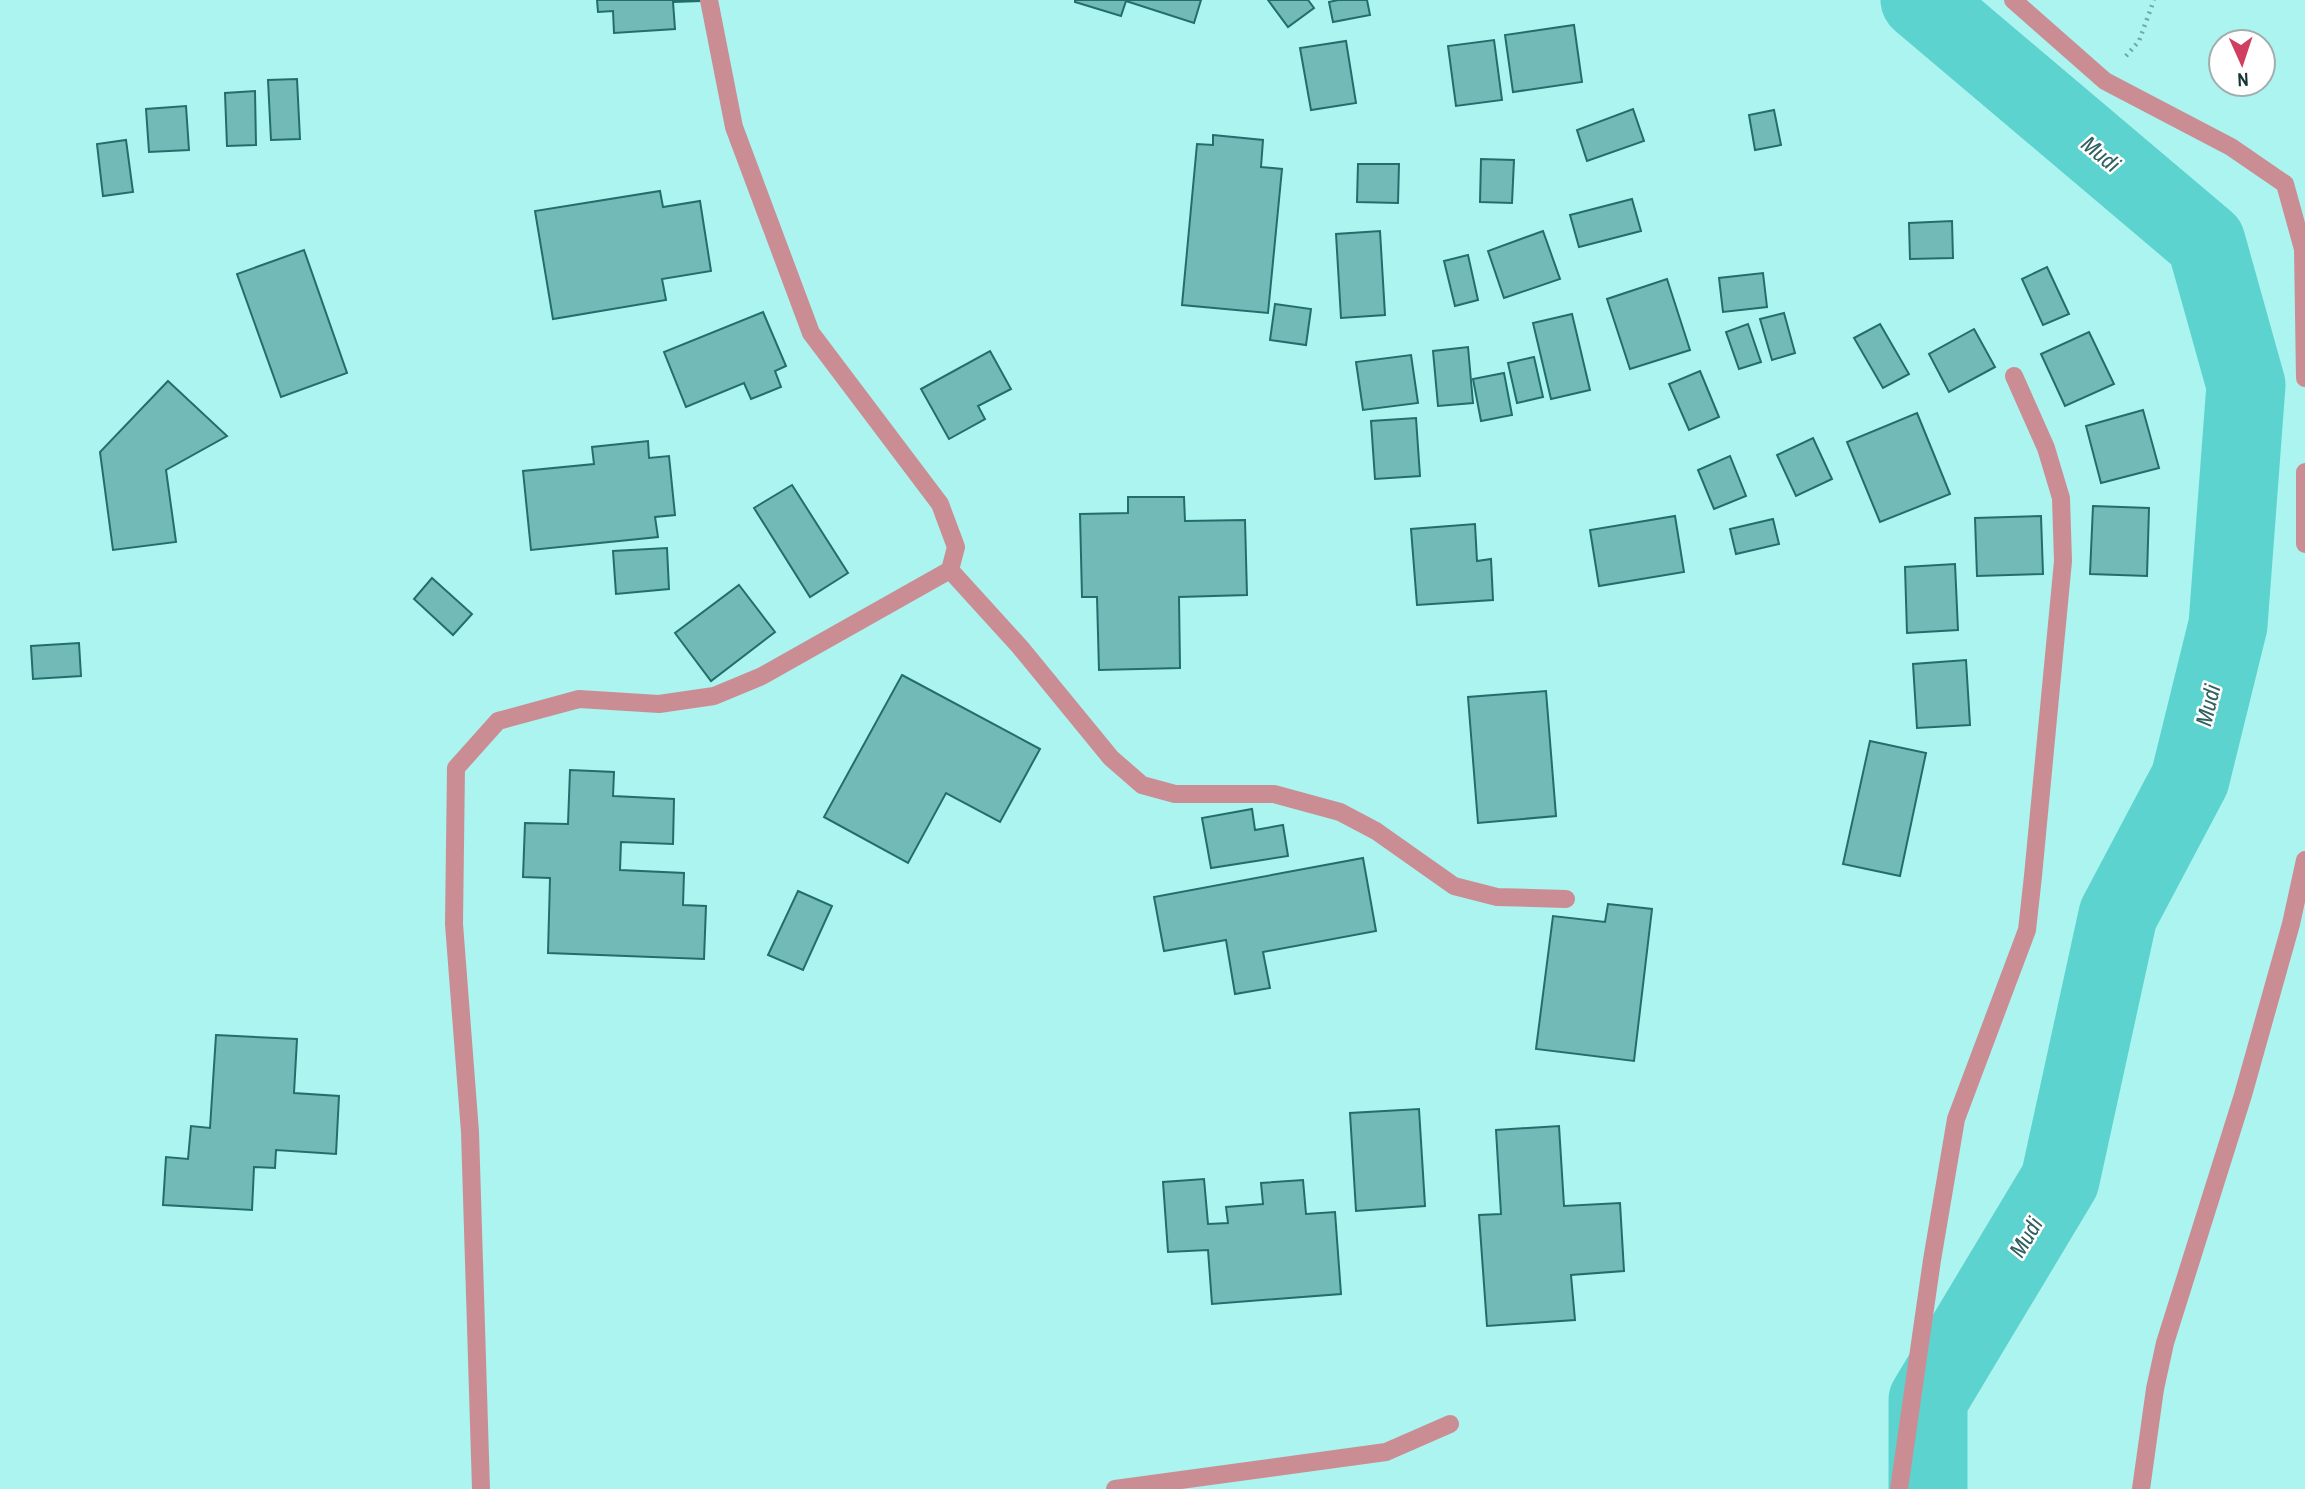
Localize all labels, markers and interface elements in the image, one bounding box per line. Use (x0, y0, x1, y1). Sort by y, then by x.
north arrow (2207, 28, 2277, 98)
text: N (2237, 67, 2249, 93)
water label: Mudi (2075, 128, 2128, 179)
water label: Mudi (2187, 680, 2228, 729)
water label: Mudi (2001, 1210, 2050, 1263)

